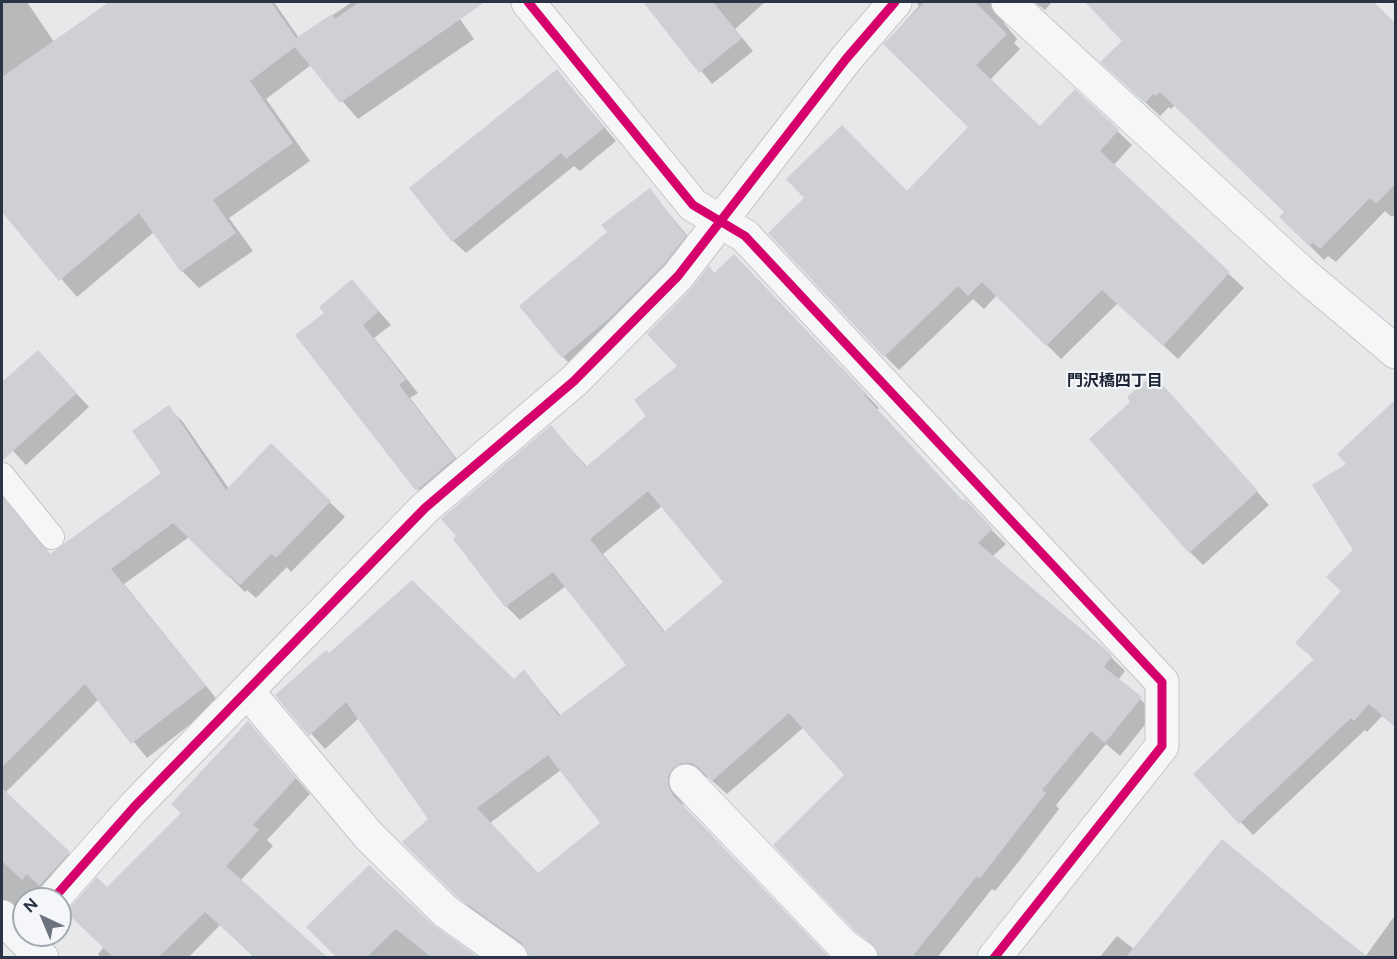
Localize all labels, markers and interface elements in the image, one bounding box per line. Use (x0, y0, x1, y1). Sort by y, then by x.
district label: 門沢橋四丁目 (1067, 371, 1163, 391)
north arrow (12, 887, 72, 947)
text: N (19, 894, 42, 916)

